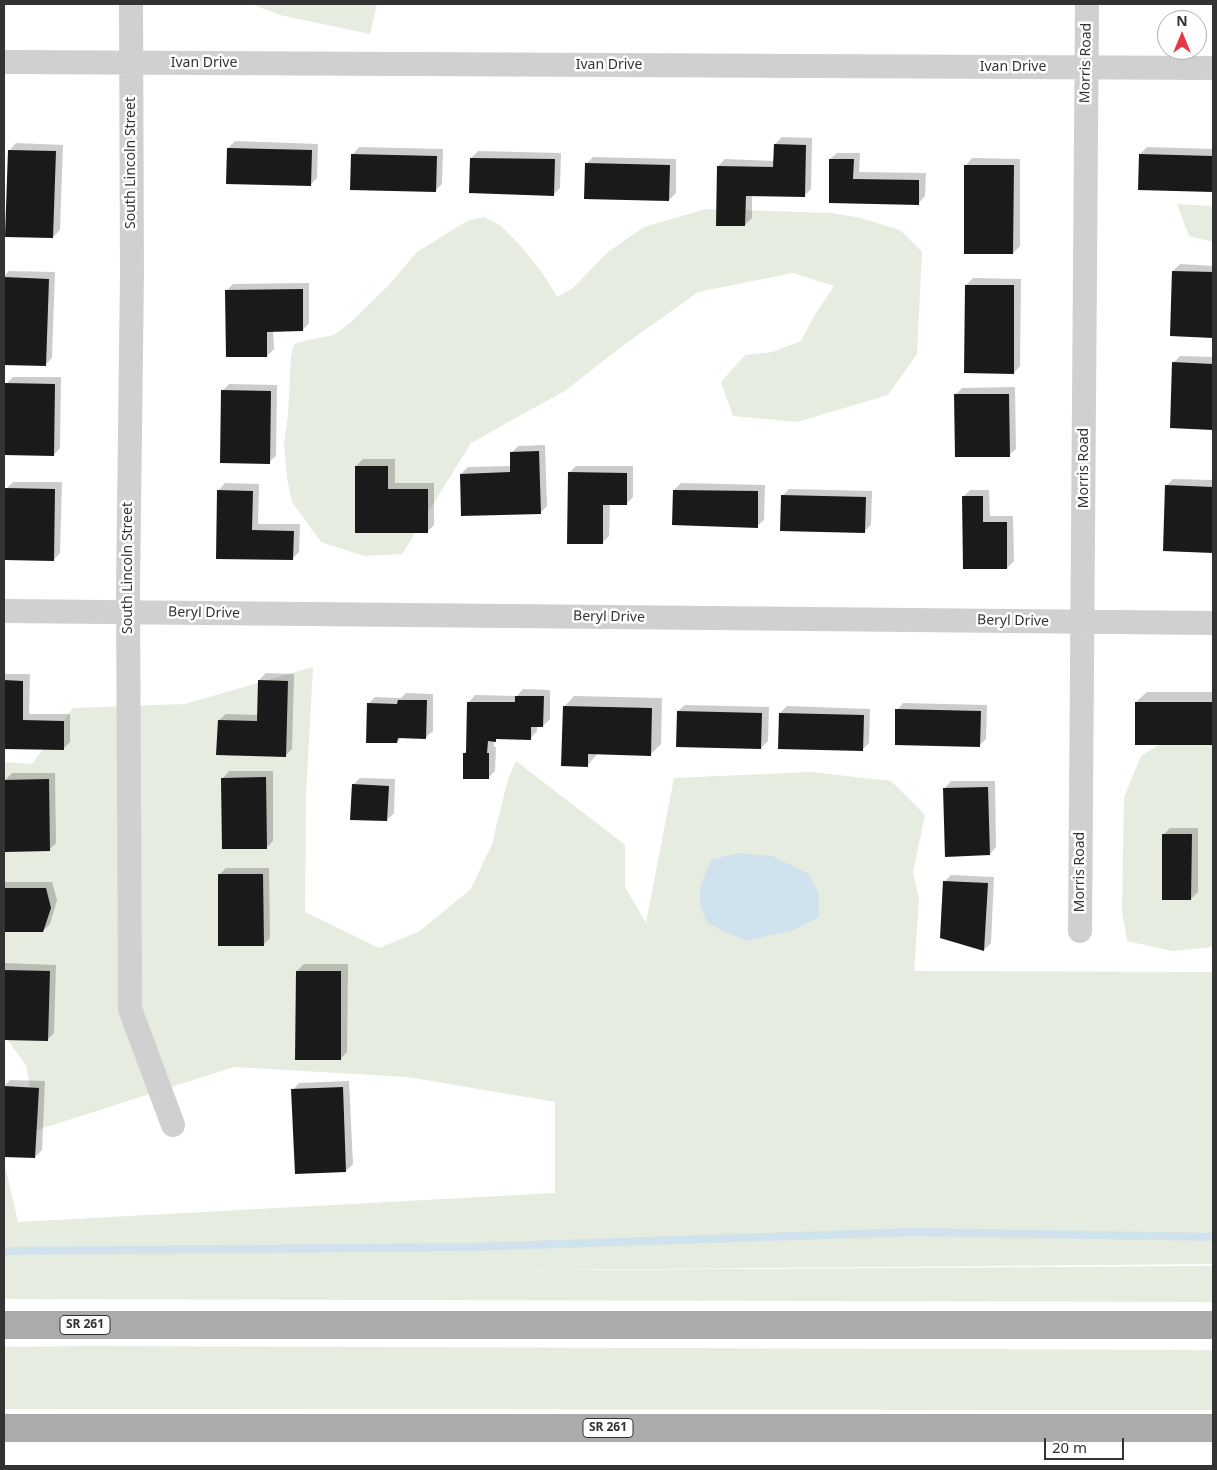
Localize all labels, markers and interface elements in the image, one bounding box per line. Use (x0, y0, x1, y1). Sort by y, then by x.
north arrow (1157, 10, 1207, 60)
text: N (1176, 11, 1188, 30)
street label: Morris Road (1077, 23, 1095, 103)
street label: Ivan Drive (171, 55, 237, 71)
street label: Ivan Drive (576, 57, 642, 73)
street label: Ivan Drive (980, 59, 1046, 75)
street label: South Lincoln Street (123, 97, 139, 229)
street label: Morris Road (1076, 428, 1092, 508)
street label: South Lincoln Street (120, 502, 136, 634)
street label: Beryl Drive (168, 604, 240, 622)
street label: Beryl Drive (573, 608, 645, 626)
street label: Beryl Drive (977, 612, 1049, 630)
street label: Morris Road (1072, 832, 1088, 912)
road number: SR 261 (60, 1316, 110, 1334)
road number: SR 261 (583, 1419, 633, 1438)
scale bar (1047, 1428, 1127, 1460)
text: 20 m (1052, 1437, 1087, 1457)

